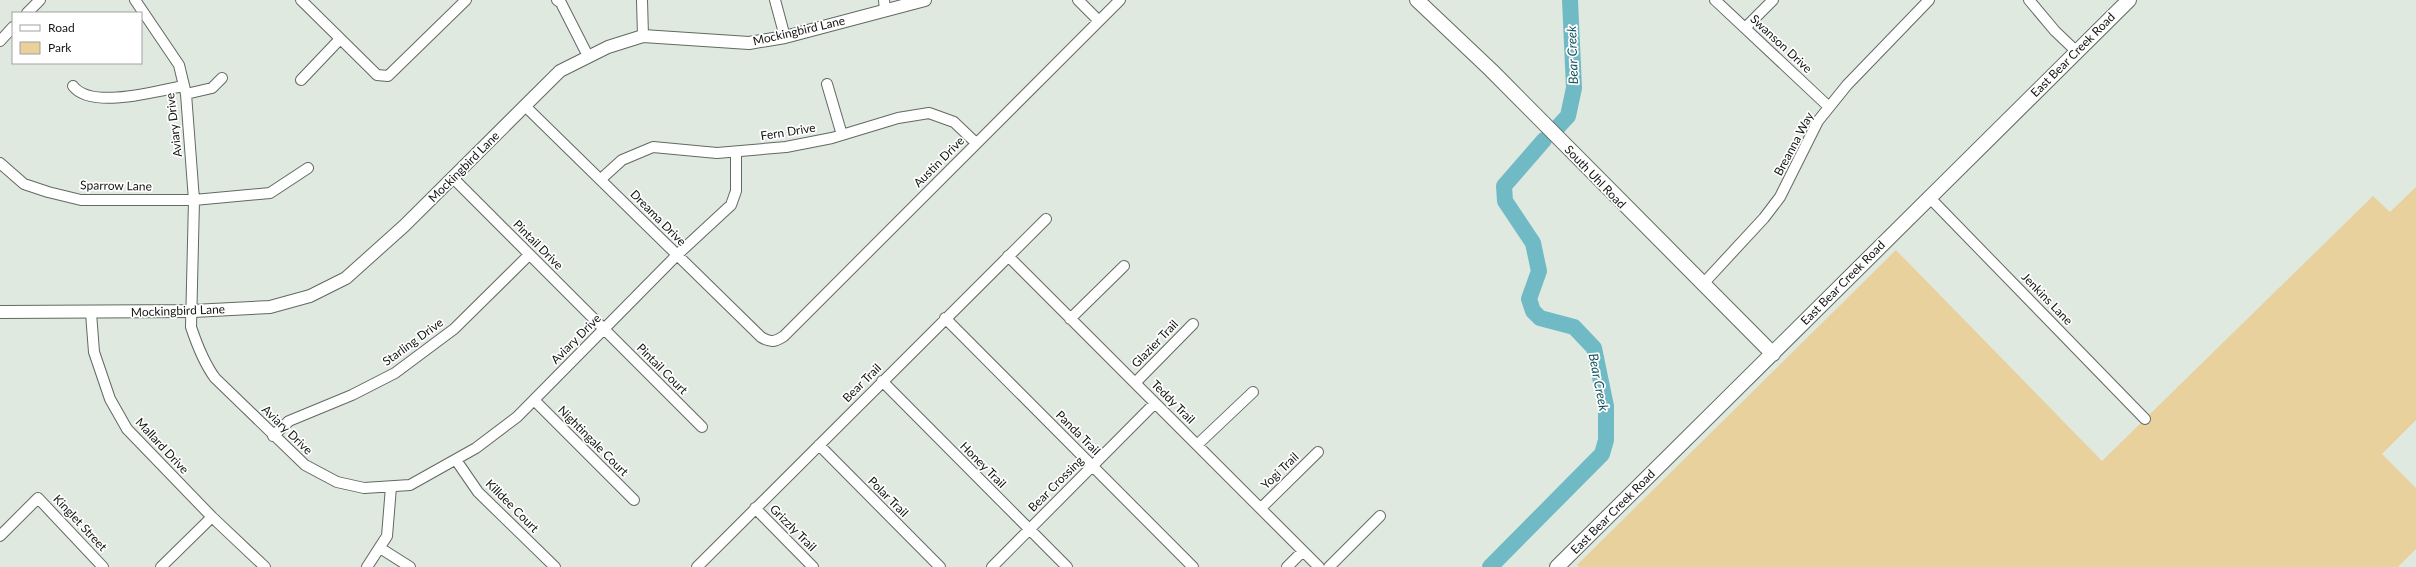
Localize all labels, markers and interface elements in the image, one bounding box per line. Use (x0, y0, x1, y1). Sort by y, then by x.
street label: East Bear Creek Road (2027, 9, 2118, 100)
street label: Swanson Drive (1747, 11, 1815, 76)
legend (12, 12, 142, 64)
street label: Mockingbird Lane (751, 13, 846, 48)
text: Road (48, 20, 75, 35)
water label: Bear Creek (1563, 25, 1581, 85)
text: Park (48, 40, 72, 55)
street label: Aviary Drive (162, 92, 185, 158)
street label: Breanna Way (1770, 109, 1817, 178)
street label: Fern Drive (759, 120, 816, 143)
street label: Mockingbird Lane (425, 128, 502, 205)
street label: Austin Drive (910, 133, 967, 190)
street label: South Uhl Road (1561, 142, 1629, 211)
street label: Sparrow Lane (80, 177, 152, 194)
street label: Dreama Drive (627, 187, 689, 249)
street label: Pintail Drive (510, 217, 566, 273)
street label: East Bear Creek Road (1797, 237, 1888, 328)
street label: Jenkins Lane (2019, 269, 2076, 328)
street label: Mockingbird Lane (131, 301, 225, 320)
street label: Aviary Drive (547, 310, 604, 367)
street label: Starling Drive (379, 315, 446, 369)
street label: Glazier Trail (1128, 317, 1181, 371)
street label: Pintail Court (634, 340, 691, 398)
water label: Bear Creek (1586, 352, 1613, 413)
street label: Bear Trail (839, 360, 884, 405)
street label: Teddy Trail (1148, 377, 1198, 427)
street label: Aviary Drive (259, 402, 316, 457)
street label: Nightingale Court (555, 402, 632, 479)
street label: Panda Trail (1053, 407, 1104, 458)
street label: Mallard Drive (133, 415, 192, 477)
street label: Honey Trail (957, 438, 1010, 491)
street label: Yogi Trail (1258, 449, 1302, 492)
street label: Bear Crossing (1025, 453, 1087, 515)
street label: East Bear Creek Road (1567, 466, 1658, 557)
street label: Polar Trail (865, 473, 912, 520)
street label: Killdee Court (483, 476, 543, 536)
street label: Kinglet Street (50, 491, 111, 555)
street label: Grizzly Trail (767, 501, 820, 554)

